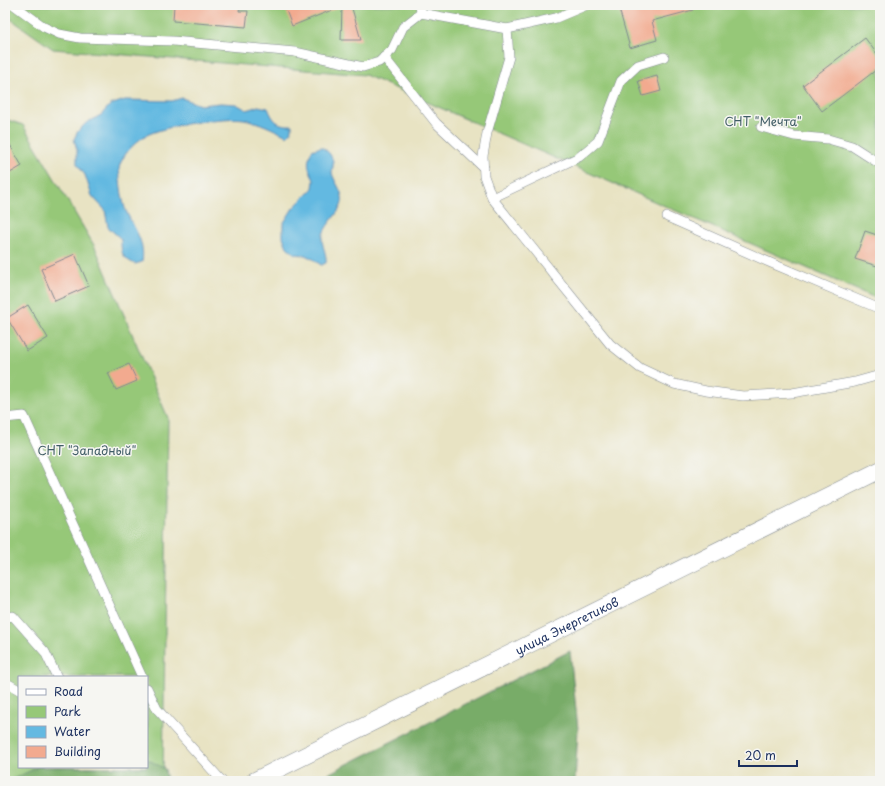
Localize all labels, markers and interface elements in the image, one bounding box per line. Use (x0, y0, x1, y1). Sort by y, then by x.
park label: СНТ "Мечта" (724, 112, 802, 130)
park label: СНТ "Западный" (38, 441, 136, 459)
street label: улица Энергетиков (512, 592, 621, 659)
legend (18, 676, 148, 768)
text: Road (54, 682, 83, 700)
text: Park (54, 702, 81, 720)
text: Water (54, 722, 91, 740)
text: Building (54, 742, 101, 760)
scale bar (739, 742, 797, 768)
text: 20 m (745, 746, 776, 764)

